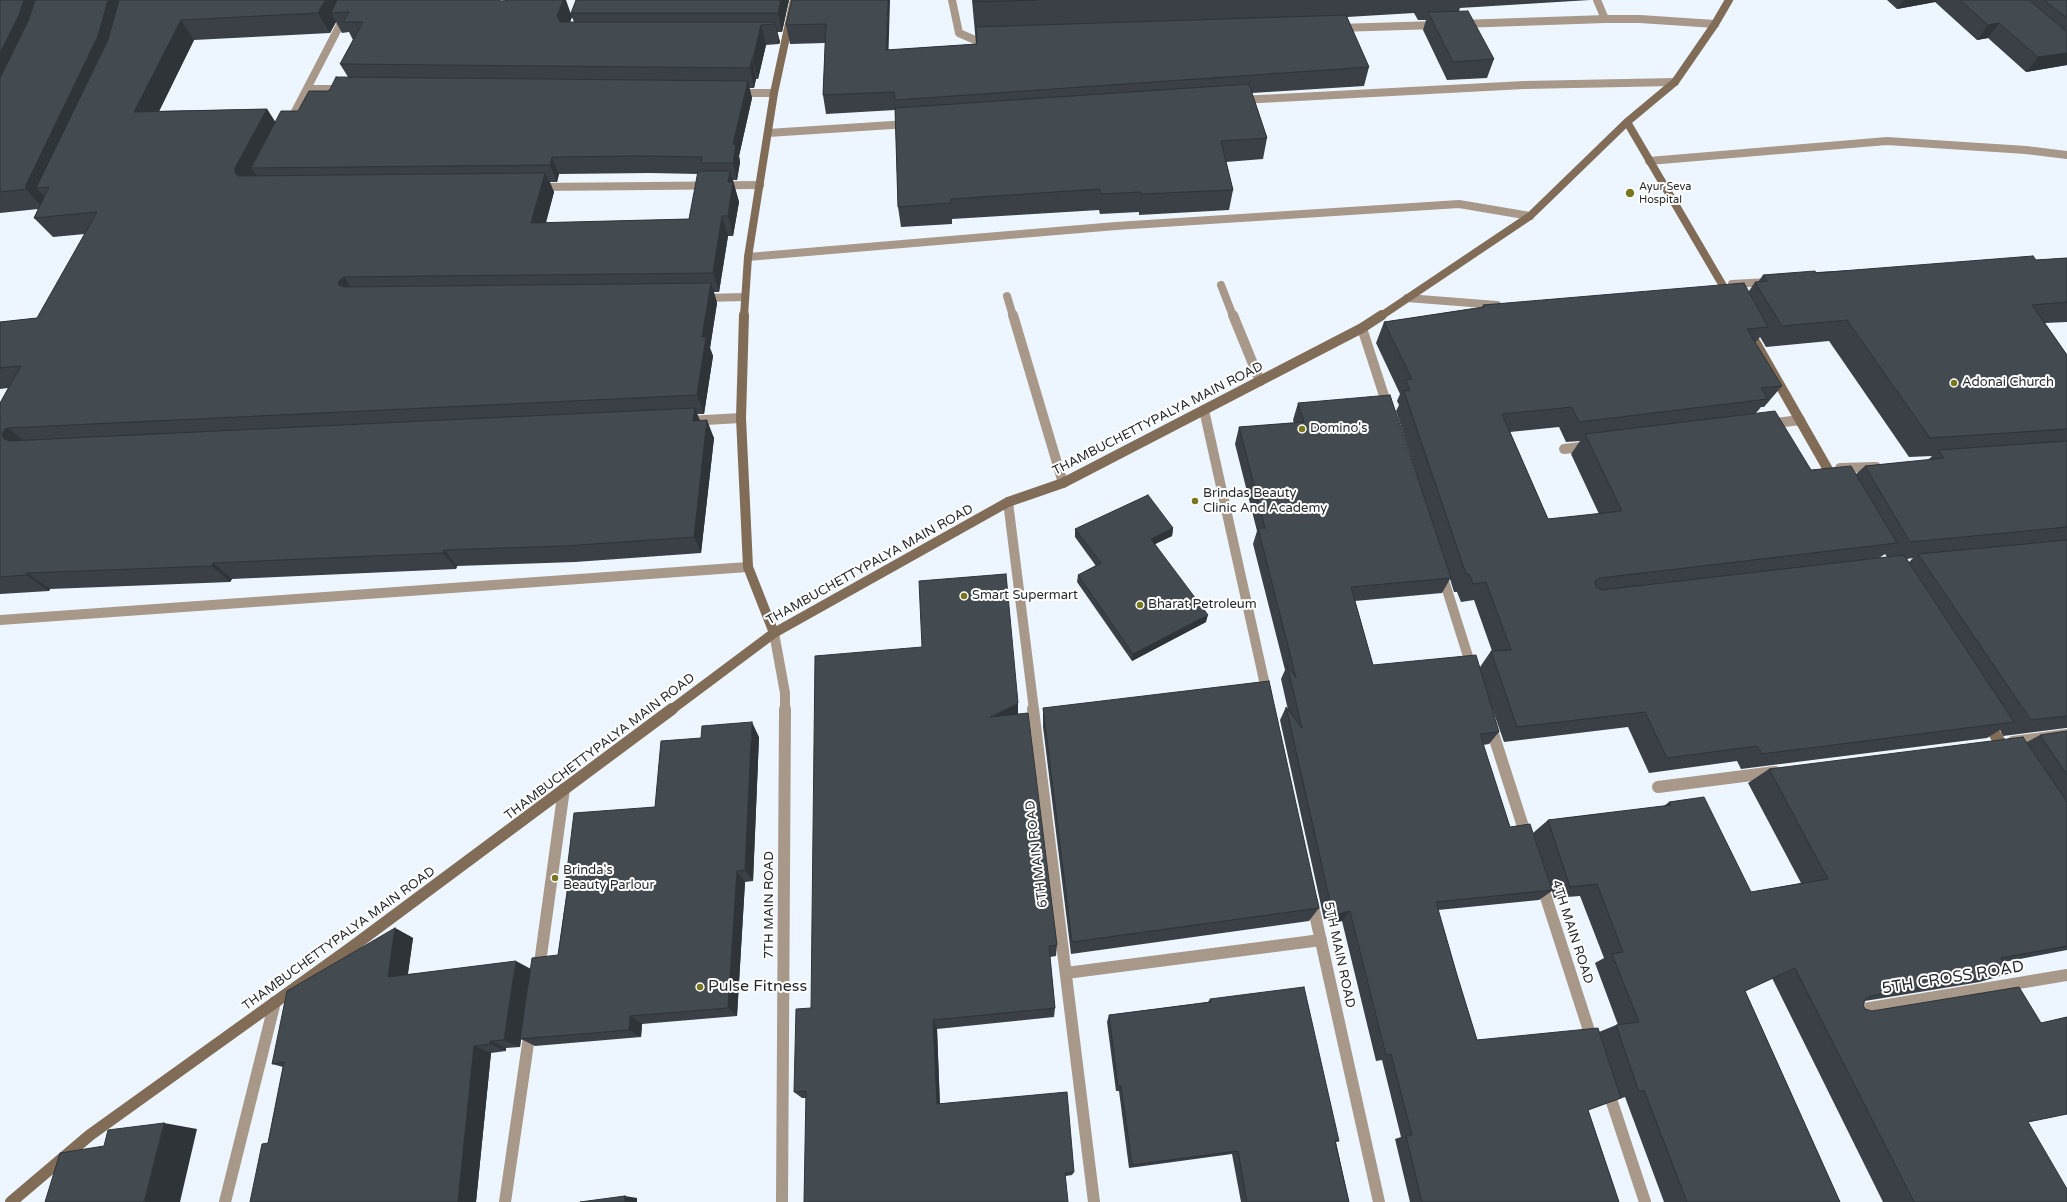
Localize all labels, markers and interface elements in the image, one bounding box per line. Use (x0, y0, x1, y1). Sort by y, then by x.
place label: Ayur Seva Hospital (1639, 180, 1691, 206)
marker: Ayur Seva Hospital (1624, 187, 1636, 199)
street label: THAMBUCHETTYPALYA MAIN ROAD (1050, 359, 1266, 479)
place label: Adonai Church (1962, 375, 2054, 391)
marker: Adonai Church (1949, 378, 1959, 388)
place label: Domino's (1310, 421, 1367, 437)
marker: Domino's (1297, 424, 1307, 434)
place label: Brindas Beauty Clinic And Academy (1203, 486, 1327, 517)
marker: Brindas Beauty Clinic And Academy (1190, 496, 1200, 506)
street label: THAMBUCHETTYPALYA MAIN ROAD (764, 501, 976, 629)
place label: Smart Supermart (972, 588, 1078, 604)
marker: Smart Supermart (959, 591, 969, 601)
place label: Bharat Petroleum (1148, 597, 1257, 613)
marker: Bharat Petroleum (1135, 600, 1145, 610)
street label: THAMBUCHETTYPALYA MAIN ROAD (502, 670, 698, 824)
street label: 6TH MAIN ROAD (1023, 799, 1051, 909)
street label: 7TH MAIN ROAD (762, 851, 778, 959)
place label: Brinda's Beauty Parlour (563, 863, 654, 894)
street label: THAMBUCHETTYPALYA MAIN ROAD (240, 864, 438, 1014)
marker: Brinda's Beauty Parlour (550, 873, 560, 883)
street label: 4TH MAIN ROAD (1548, 878, 1596, 986)
street label: 5TH MAIN ROAD (1320, 900, 1358, 1010)
street label: 5TH CROSS ROAD (1881, 957, 2025, 999)
place label: Pulse Fitness (708, 977, 807, 997)
marker: Pulse Fitness (695, 982, 705, 992)

